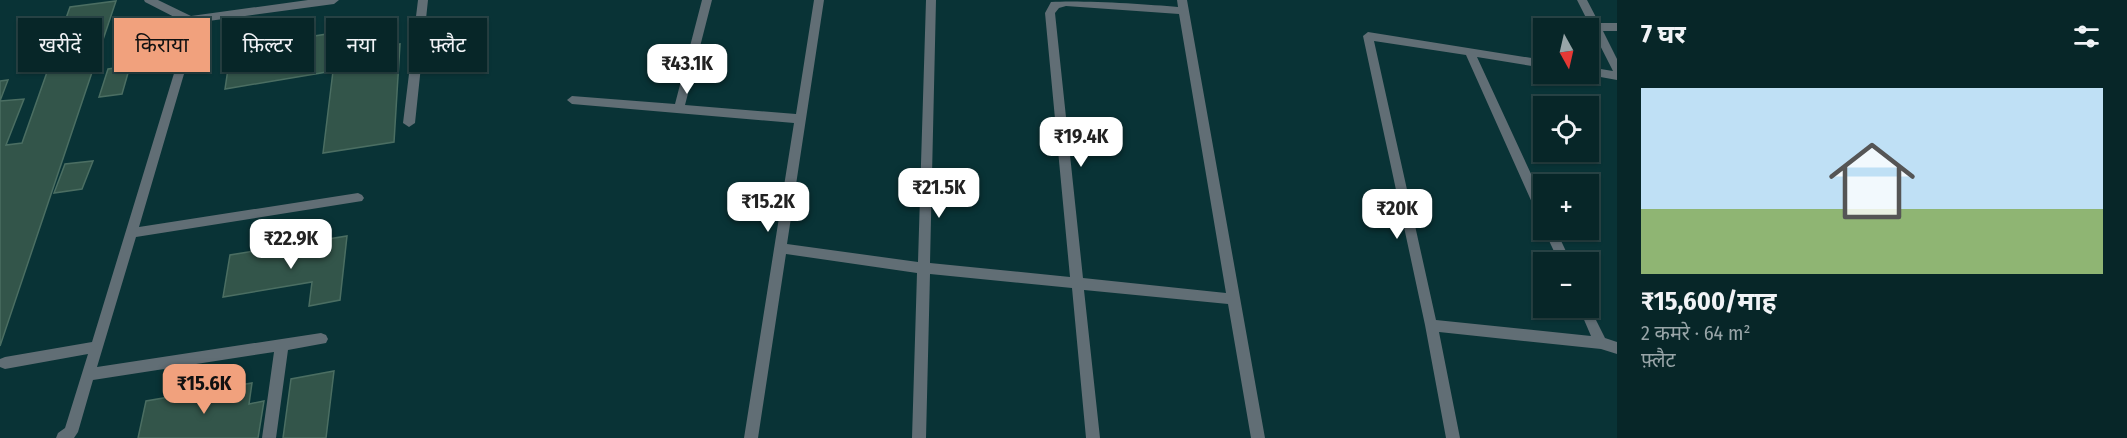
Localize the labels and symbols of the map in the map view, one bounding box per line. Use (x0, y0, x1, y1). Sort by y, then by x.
north arrow (1533, 18, 1599, 84)
pin: ₹43.1K (638, 44, 736, 95)
pin: ₹19.4K (1032, 117, 1130, 168)
pin: ₹21.5K (890, 168, 988, 219)
pin: ₹15.2K (719, 182, 817, 233)
pin: ₹20K (1361, 189, 1433, 240)
pin: ₹22.9K (242, 219, 340, 270)
pin: ₹15.6K (155, 364, 253, 415)

